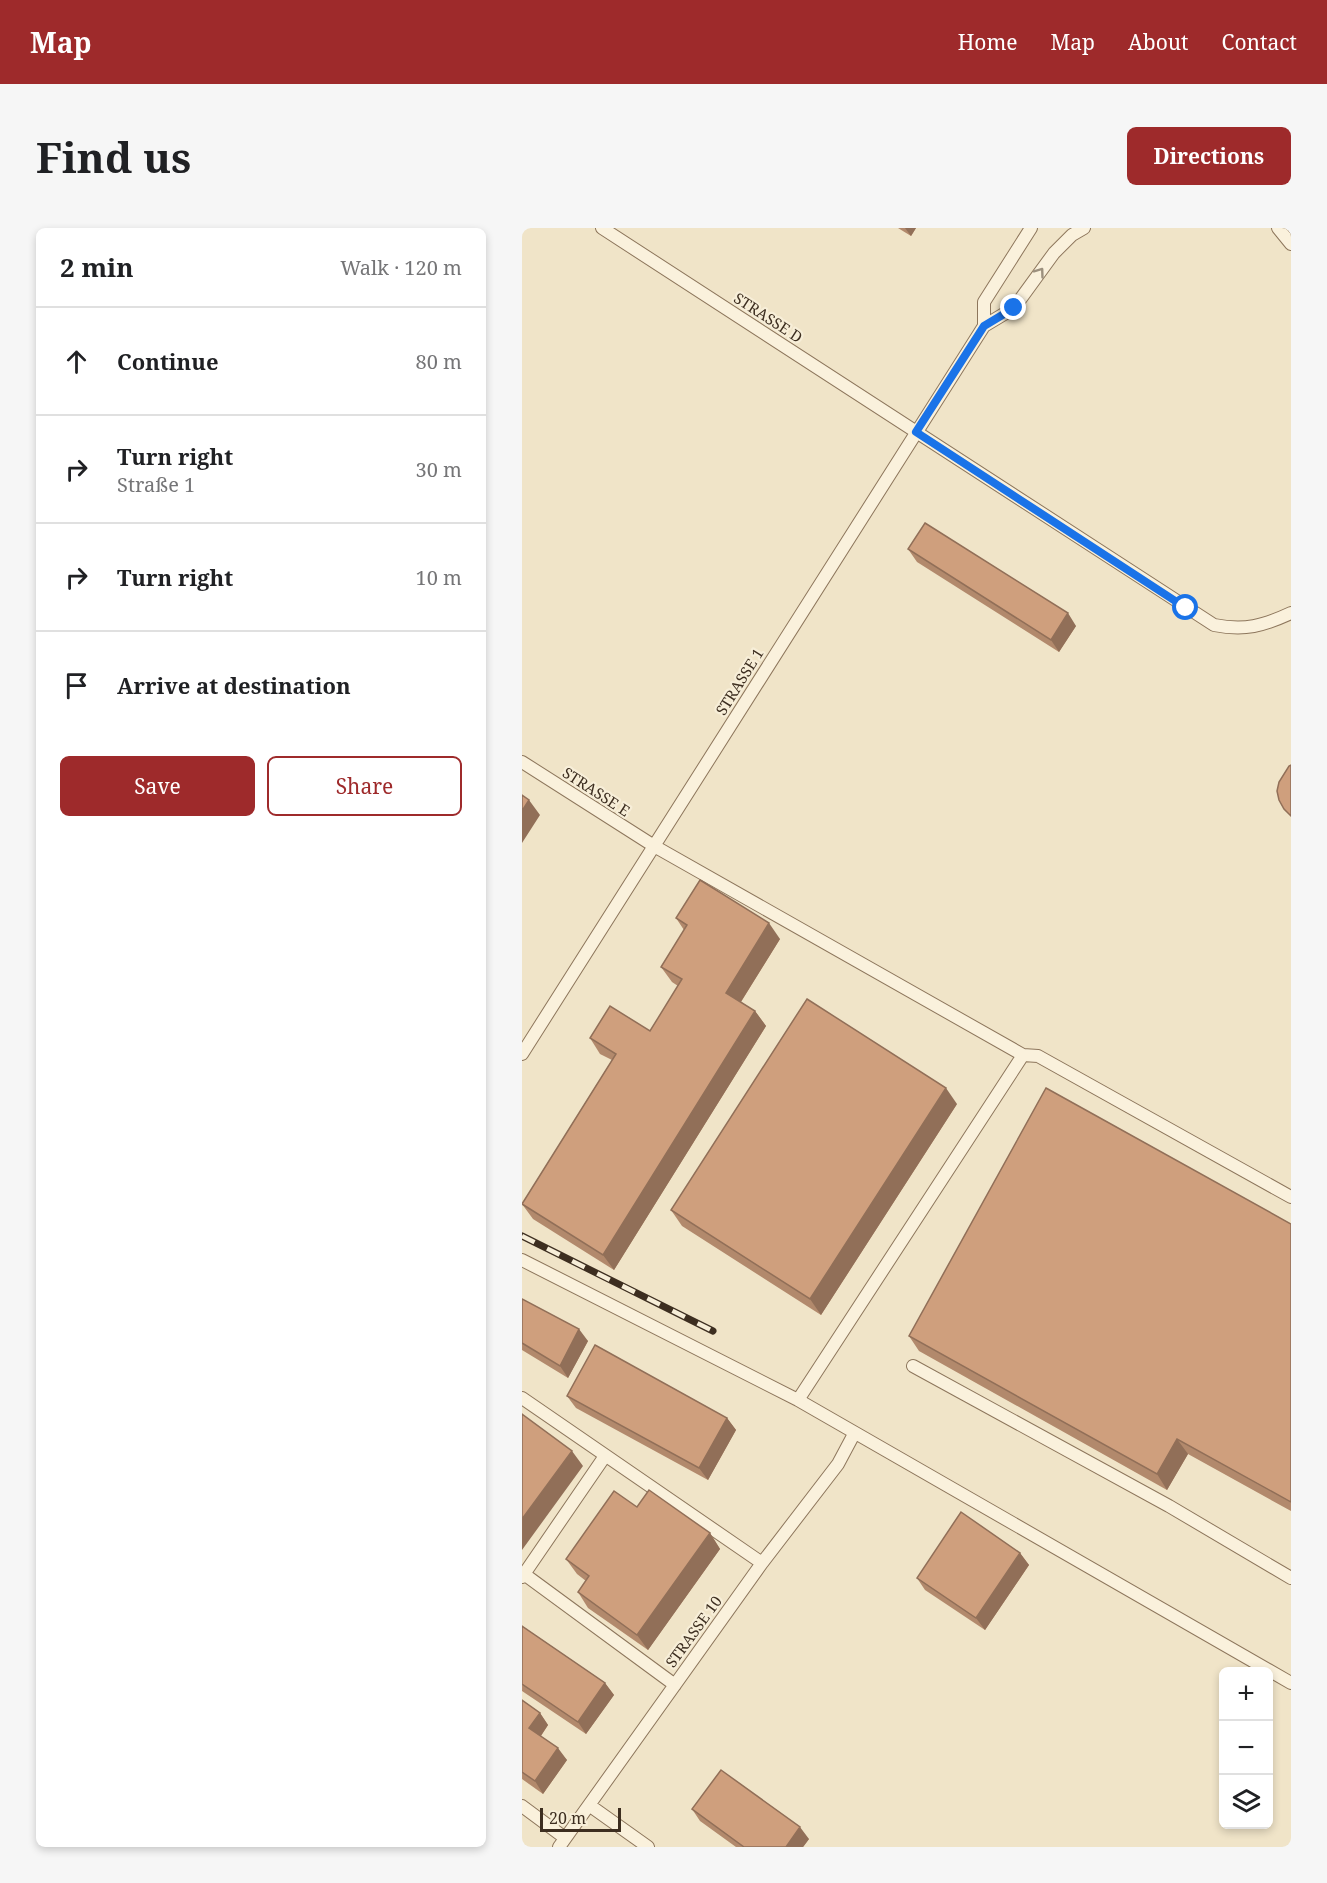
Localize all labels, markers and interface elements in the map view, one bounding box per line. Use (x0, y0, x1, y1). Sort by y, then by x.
text: Map (30, 23, 92, 61)
text: Home (958, 28, 1018, 56)
text: Map (1051, 28, 1095, 56)
text: About (1128, 28, 1189, 56)
text: Contact (1222, 28, 1297, 56)
button: Directions (1127, 127, 1291, 185)
text: Find us (36, 128, 191, 185)
text: 2 min (60, 249, 134, 285)
text: Walk · 120 m (340, 254, 462, 281)
one-way arrow (1033, 268, 1044, 279)
street label: STRASSE D (730, 288, 807, 347)
route end (1000, 294, 1026, 320)
icon: ahead (60, 345, 93, 378)
text: Continue (117, 346, 219, 376)
text: 80 m (416, 348, 462, 375)
text: Turn right (117, 441, 233, 471)
icon: right (60, 453, 93, 486)
text: 30 m (416, 456, 462, 483)
text: Straße 1 (117, 471, 195, 498)
icon: right (60, 561, 93, 594)
text: Turn right (117, 562, 233, 592)
text: 10 m (416, 564, 462, 591)
route start (1172, 594, 1198, 620)
street label: STRASSE 1 (711, 644, 768, 719)
icon: arrive (60, 669, 93, 702)
text: Arrive at destination (117, 670, 351, 700)
button: Save (60, 756, 255, 816)
button: Share (267, 756, 462, 816)
street label: STRASSE E (559, 762, 634, 820)
street label: STRASSE 10 (660, 1592, 726, 1671)
map controls (1219, 1667, 1273, 1829)
button: + (1219, 1667, 1273, 1721)
button: − (1219, 1721, 1273, 1775)
button: layers (1219, 1775, 1273, 1829)
scale bar (540, 1805, 621, 1832)
text: 20 m (549, 1807, 586, 1829)

